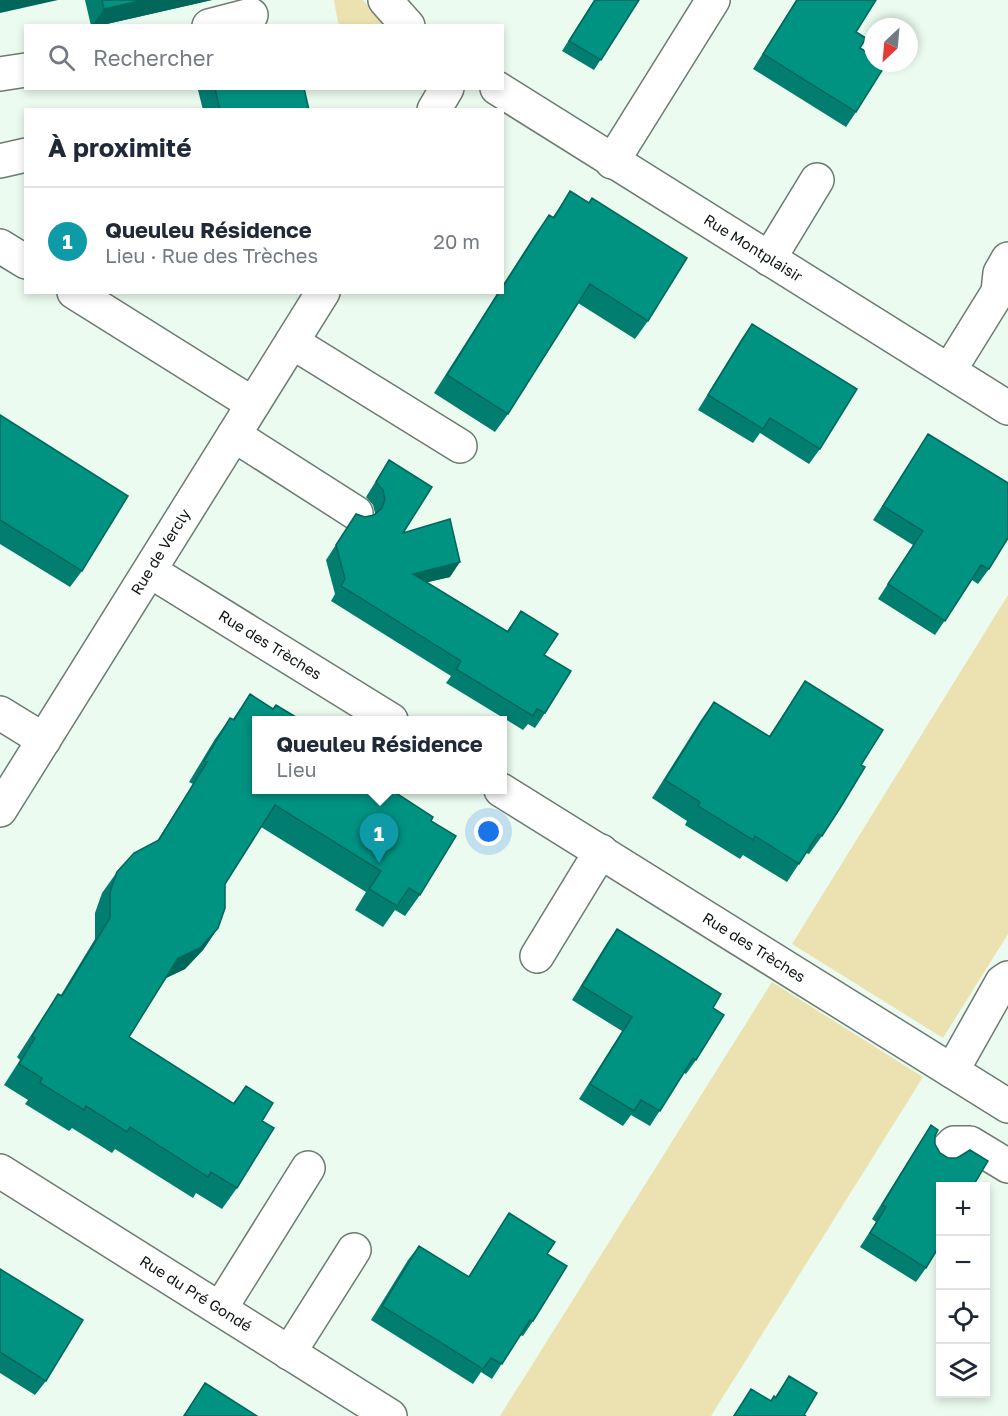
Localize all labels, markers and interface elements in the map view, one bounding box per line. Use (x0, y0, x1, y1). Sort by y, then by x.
north arrow (864, 18, 918, 72)
search box (24, 24, 504, 90)
icon: search (45, 41, 78, 74)
text: Rechercher (93, 44, 214, 71)
text: À proximité (48, 132, 192, 163)
street label: Rue Montplaisir (701, 210, 806, 285)
text: Queuleu Résidence (105, 216, 312, 243)
text: 1 (62, 229, 73, 253)
text: 20 m (433, 229, 480, 253)
text: Lieu · Rue des Trèches (105, 243, 318, 267)
street label: Rue de Vercly (126, 505, 194, 598)
street label: Rue des Trèches (216, 606, 325, 683)
popup (252, 716, 507, 794)
text: Queuleu Résidence (276, 730, 483, 757)
text: Lieu (276, 757, 317, 781)
pin: 1 (360, 814, 398, 863)
your location (474, 817, 503, 846)
street label: Rue des Trèches (700, 908, 809, 986)
map controls (936, 1182, 990, 1398)
button: + (936, 1182, 990, 1236)
button: − (936, 1236, 990, 1290)
street label: Rue du Pré Gondé (137, 1251, 255, 1335)
button: locate (936, 1290, 990, 1344)
button: layers (936, 1344, 990, 1398)

